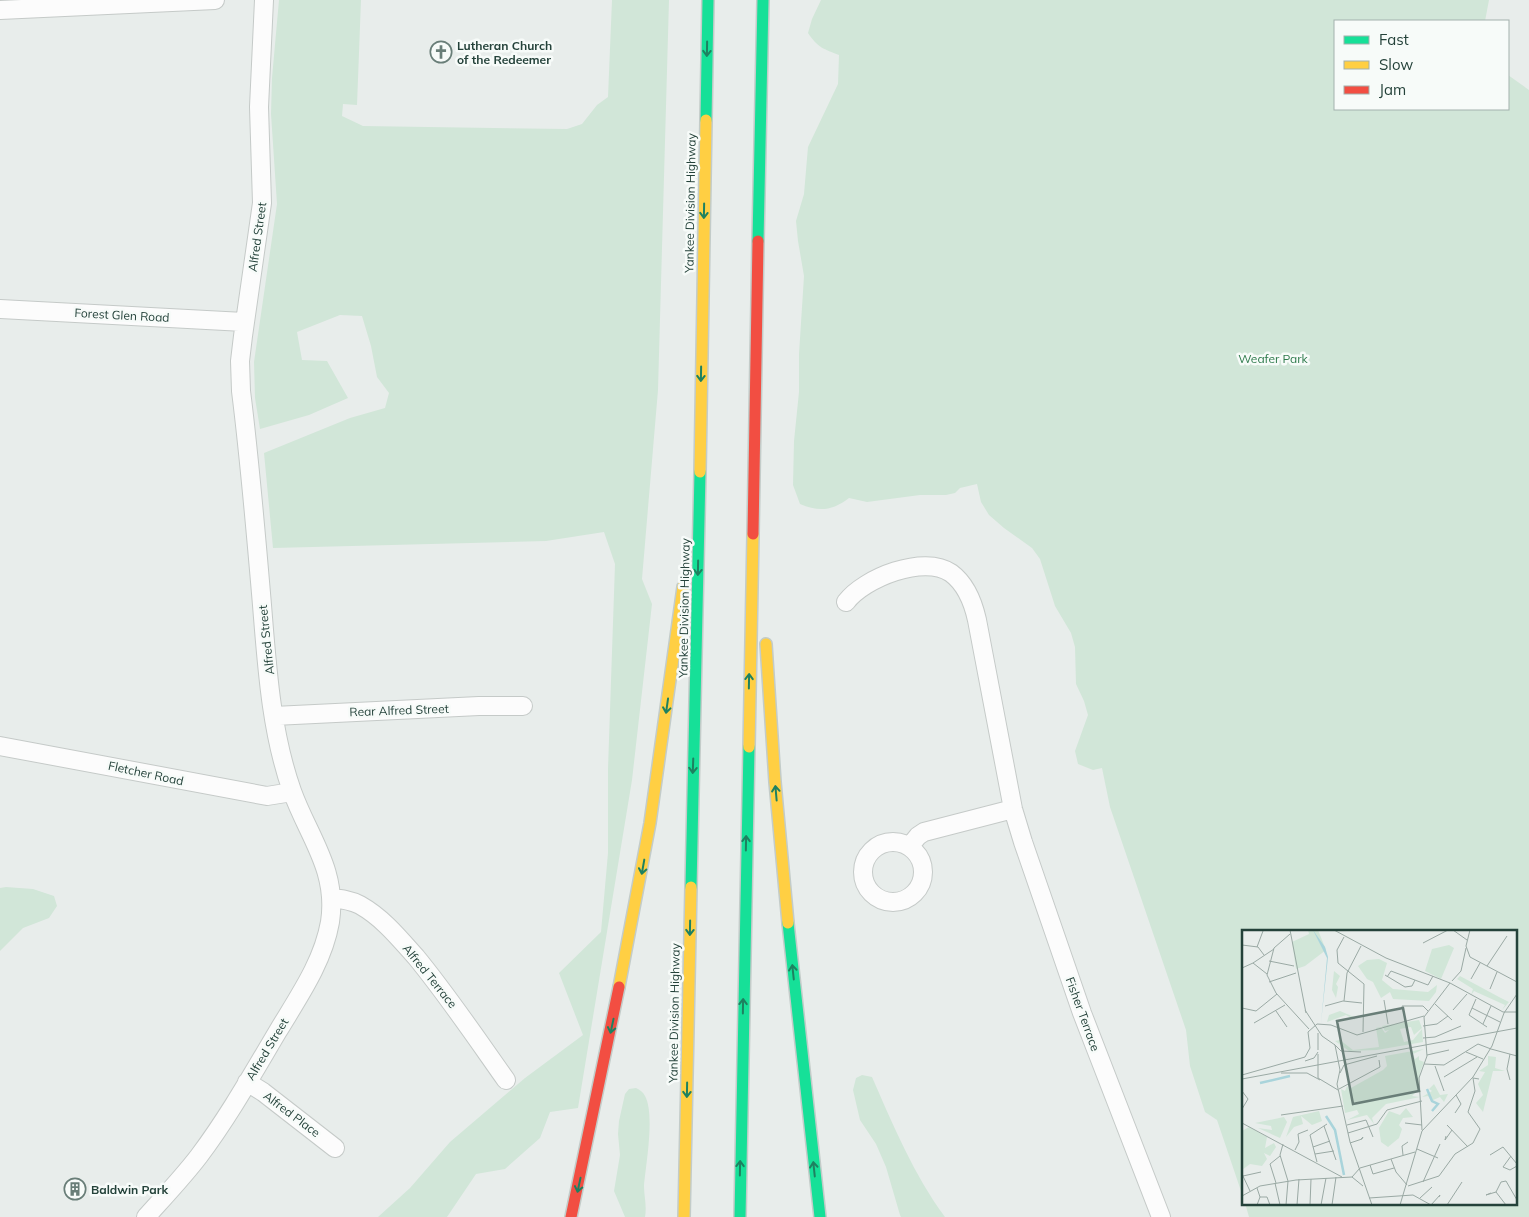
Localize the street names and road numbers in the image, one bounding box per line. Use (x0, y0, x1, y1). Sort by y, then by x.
street label: Yankee Division Highway (681, 132, 699, 274)
street label: Alfred Street (245, 201, 269, 273)
street label: Forest Glen Road (74, 305, 170, 325)
street label: Yankee Division Highway (675, 537, 693, 679)
street label: Alfred Street (255, 604, 277, 676)
street label: Rear Alfred Street (349, 701, 449, 719)
street label: Fletcher Road (107, 758, 185, 788)
street label: Alfred Terrace (400, 941, 460, 1011)
street label: Yankee Division Highway (665, 942, 683, 1084)
street label: Fisher Terrace (1063, 975, 1103, 1053)
street label: Alfred Street (243, 1015, 291, 1083)
street label: Alfred Place (261, 1088, 323, 1140)

